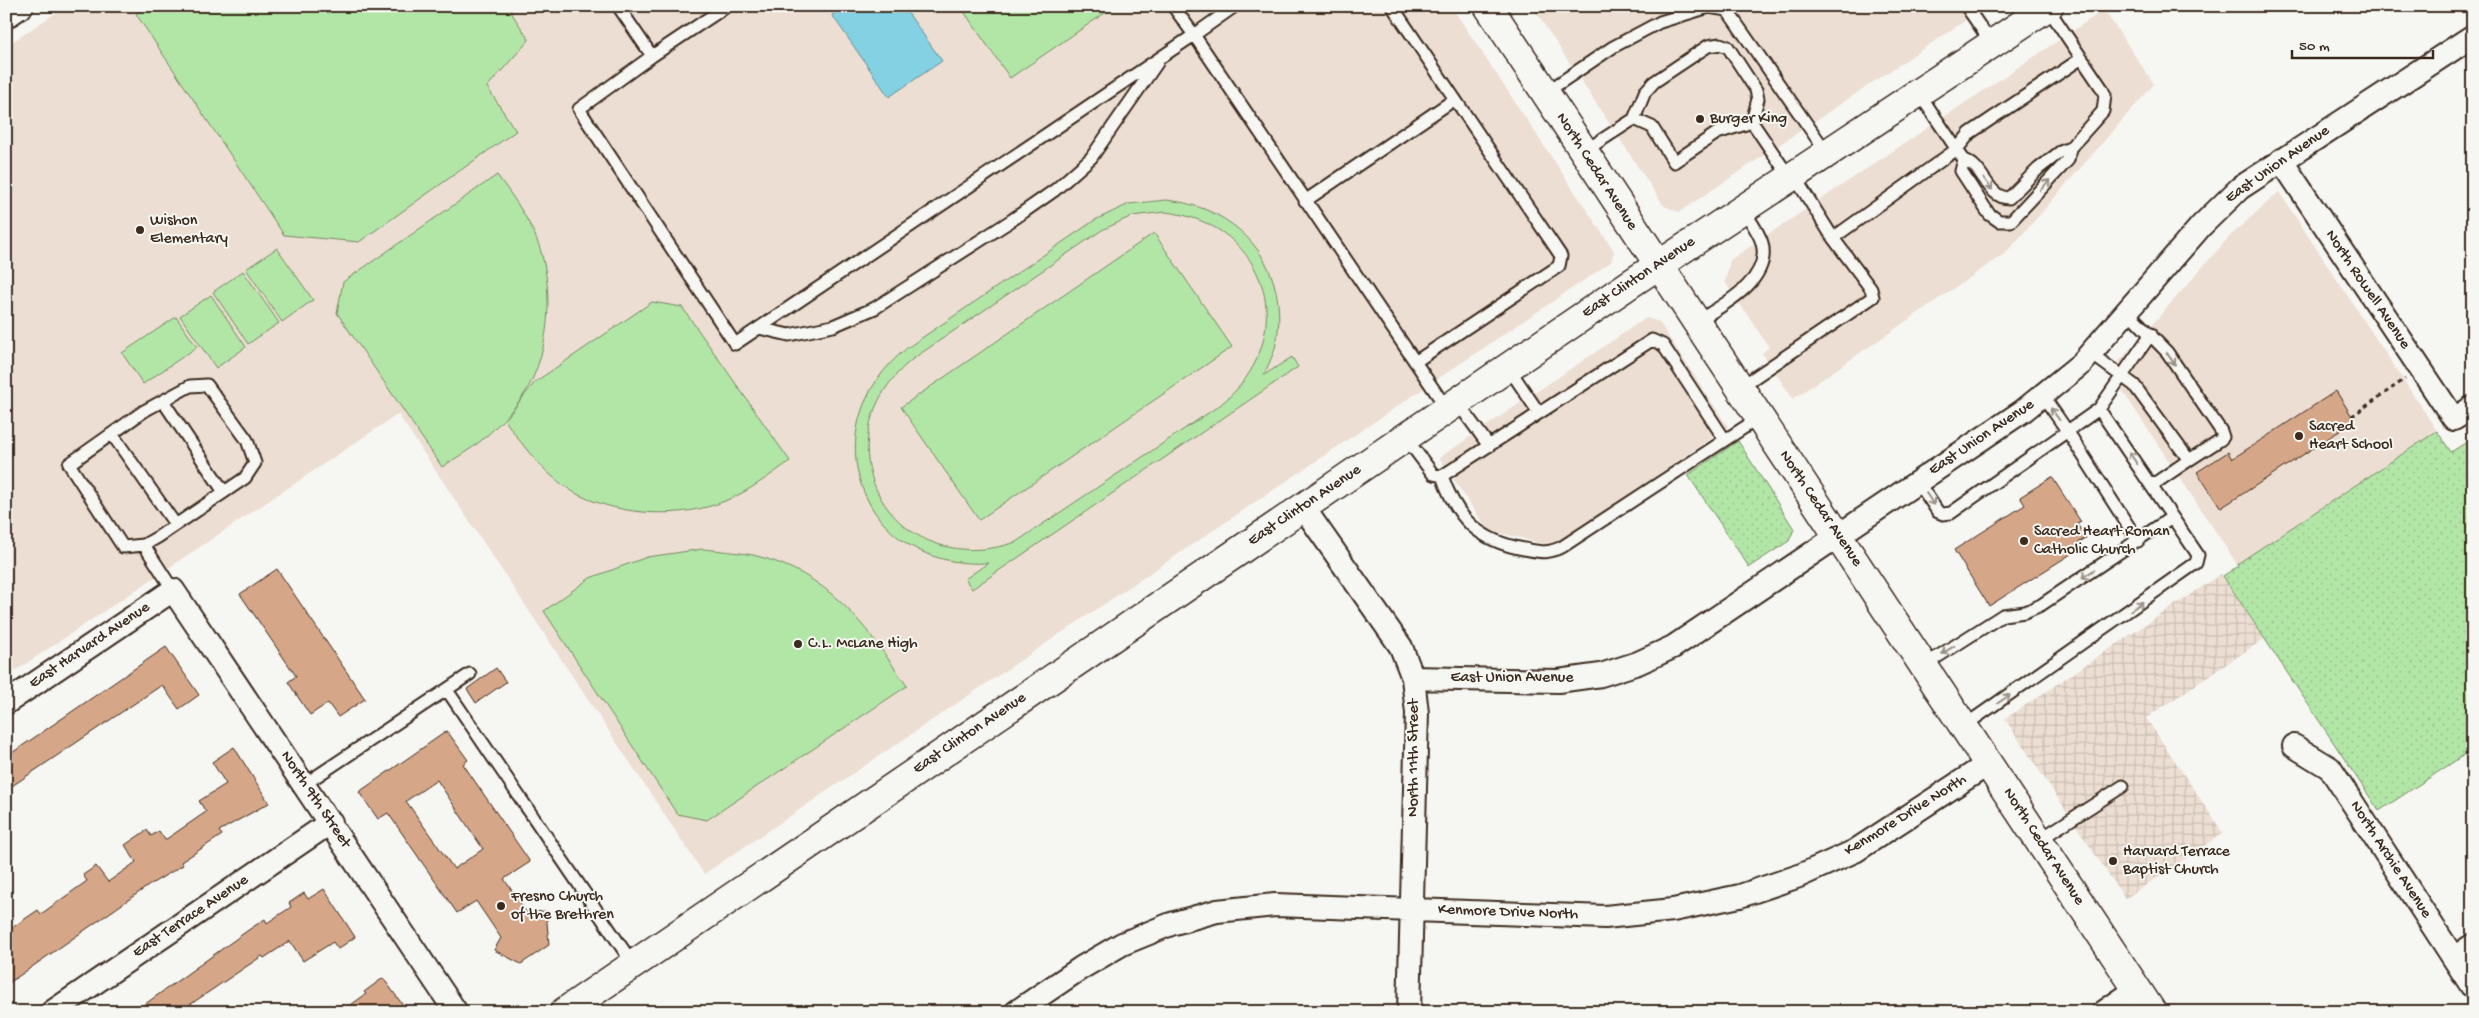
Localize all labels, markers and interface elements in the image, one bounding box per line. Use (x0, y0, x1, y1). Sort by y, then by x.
scale bar (2292, 28, 2433, 60)
text: 50 m (2299, 38, 2330, 56)
street label: North Cedar Avenue (1551, 110, 1641, 235)
place label: Burger King (1709, 110, 1787, 129)
marker: Burger King (1694, 113, 1706, 125)
street label: East Union Avenue (2222, 121, 2335, 208)
one-way arrow (1983, 177, 1994, 190)
one-way arrow (2040, 178, 2051, 191)
place label: Wishon Elementary (150, 212, 228, 249)
marker: Wishon Elementary (134, 224, 146, 236)
street label: North Rowell Avenue (2320, 227, 2414, 354)
street label: East Clinton Avenue (1579, 233, 1700, 323)
one-way arrow (2166, 352, 2176, 366)
street label: East Union Avenue (1926, 395, 2039, 480)
one-way arrow (2050, 408, 2061, 421)
place label: Sacred Heart School (2309, 418, 2393, 455)
marker: Sacred Heart School (2293, 430, 2305, 442)
street label: North Cedar Avenue (1774, 447, 1866, 571)
one-way arrow (2127, 452, 2137, 466)
street label: East Clinton Avenue (1245, 461, 1366, 551)
one-way arrow (1924, 492, 1935, 506)
place label: Sacred Heart Roman Catholic Church (2034, 523, 2170, 560)
marker: Sacred Heart Roman Catholic Church (2018, 535, 2030, 547)
one-way arrow (2081, 569, 2095, 579)
street label: East Harvard Avenue (26, 598, 155, 693)
one-way arrow (2130, 600, 2143, 611)
place label: C.L. McLane High (808, 635, 918, 654)
marker: C.L. McLane High (792, 638, 804, 650)
one-way arrow (1941, 646, 1955, 656)
street label: East Union Avenue (1450, 669, 1574, 688)
street label: East Clinton Avenue (910, 689, 1031, 779)
one-way arrow (1997, 694, 2011, 704)
street label: North 11th Street (1405, 698, 1424, 817)
street label: North 9th Street (276, 748, 355, 853)
street label: Kenmore Drive North (1841, 771, 1971, 861)
street label: North Cedar Avenue (1998, 785, 2088, 910)
street label: North Archie Avenue (2345, 798, 2435, 923)
place label: Harvard Terrace Baptist Church (2122, 843, 2231, 880)
marker: Harvard Terrace Baptist Church (2107, 855, 2119, 867)
street label: East Terrace Avenue (130, 871, 253, 963)
place label: Fresno Church of the Brethren (510, 888, 614, 925)
marker: Fresno Church of the Brethren (495, 900, 507, 912)
street label: Kenmore Drive North (1438, 901, 1579, 925)

